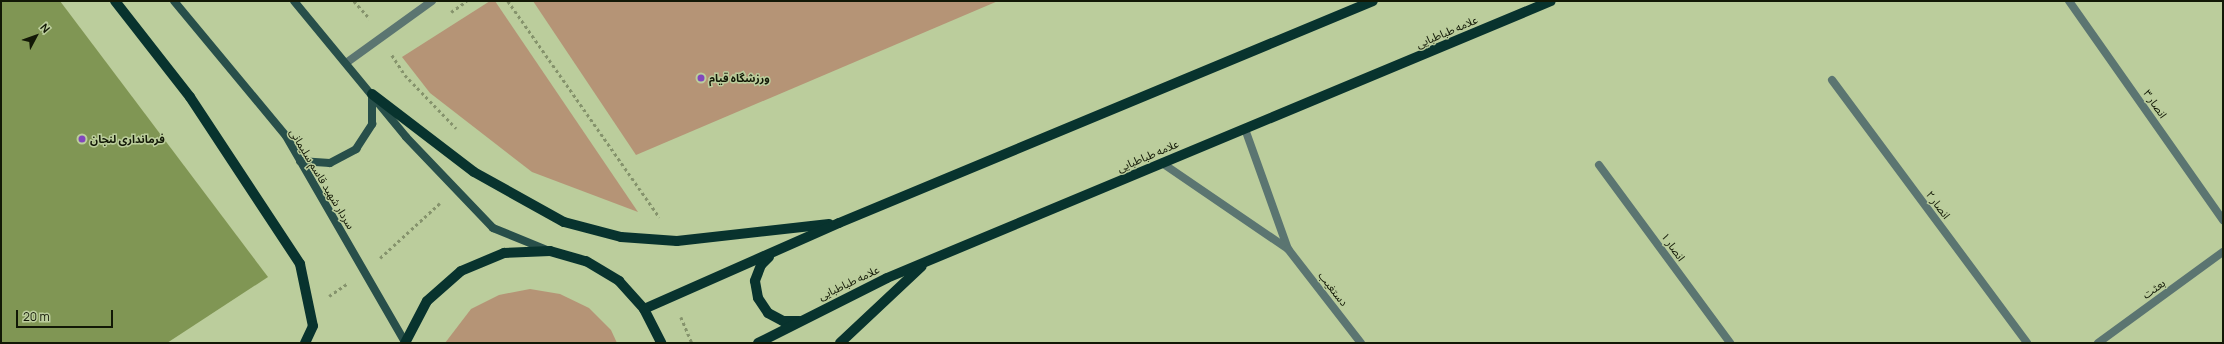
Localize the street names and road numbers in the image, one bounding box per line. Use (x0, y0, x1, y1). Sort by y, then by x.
street label: علامه طباطبایی (1414, 13, 1480, 51)
street label: انصار ۳ (2140, 87, 2170, 121)
street label: سردار شهید قاسم سلیمانی (287, 126, 357, 232)
street label: علامه طباطبایی (1115, 137, 1181, 175)
street label: انصار ۲ (1923, 188, 1953, 222)
street label: انصار ۱ (1658, 230, 1688, 264)
street label: علامه طباطبایی (816, 263, 882, 303)
street label: دستغیب (1316, 269, 1350, 309)
street label: بعثت (2140, 276, 2168, 302)

